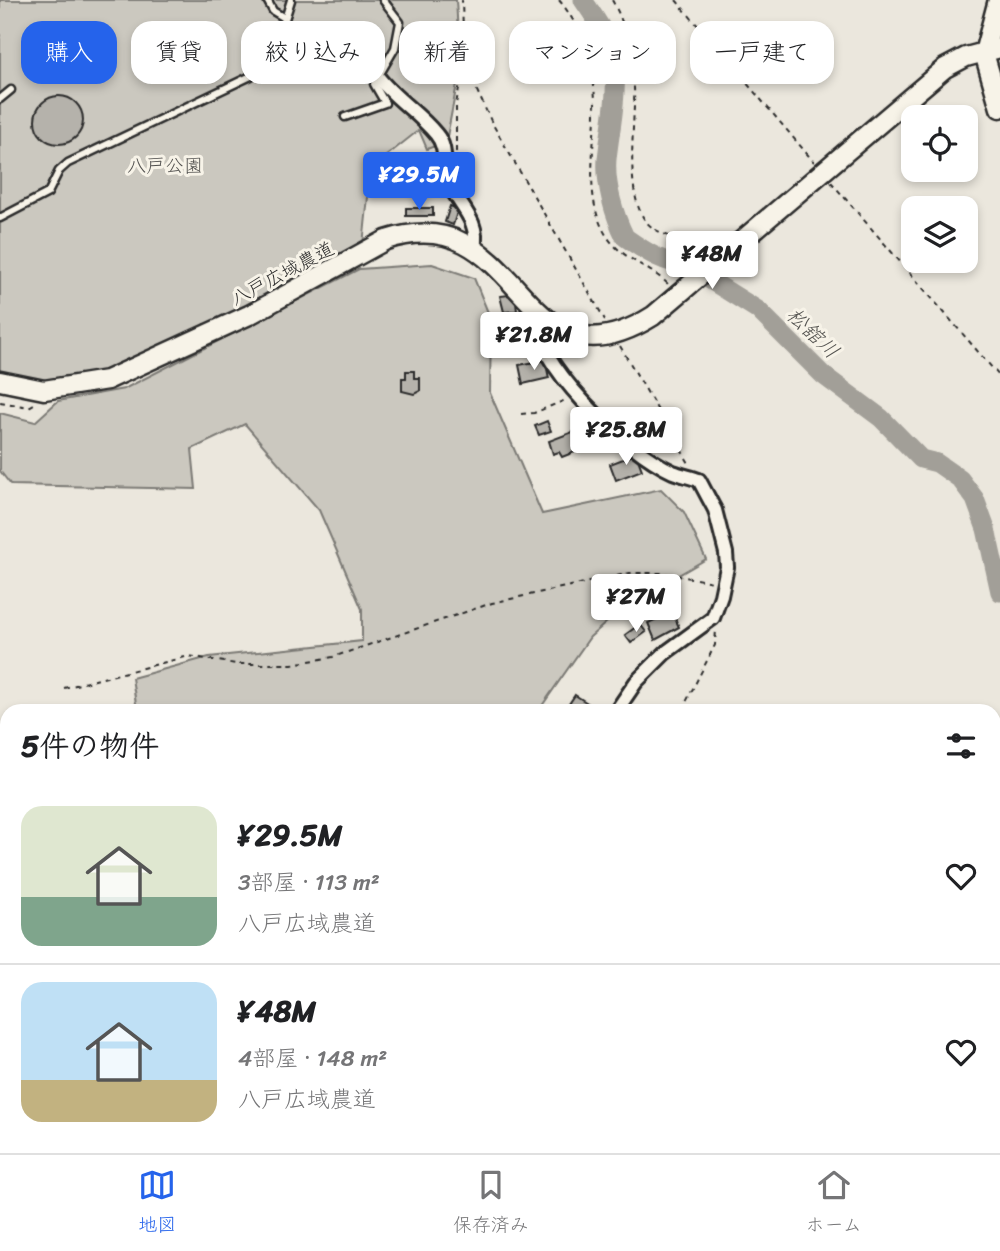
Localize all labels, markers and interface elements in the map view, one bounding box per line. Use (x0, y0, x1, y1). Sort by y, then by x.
chip: 購入 (21, 21, 117, 84)
chip: 賃貸 (131, 21, 227, 84)
chip: 絞り込み (241, 21, 385, 84)
chip: 新着 (399, 21, 495, 84)
chip: マンション (509, 21, 676, 84)
chip: 一戸建て (690, 21, 834, 84)
map controls (901, 105, 978, 273)
button: locate (901, 105, 978, 182)
park label: 八戸公園 (127, 149, 203, 182)
pin: ¥29.5M (362, 152, 476, 212)
text: ¥29.5M (379, 154, 459, 195)
button: layers (901, 196, 978, 273)
street label: 八戸広域農道 (224, 232, 340, 315)
pin: ¥48M (671, 232, 753, 291)
text: ¥48M (682, 233, 742, 274)
water label: 松舘川 (777, 297, 849, 369)
pin: ¥21.8M (477, 312, 591, 372)
text: ¥21.8M (496, 314, 572, 355)
pin: ¥25.8M (569, 407, 683, 467)
text: ¥25.8M (586, 409, 666, 450)
pin: ¥27M (595, 574, 677, 634)
text: ¥27M (607, 576, 665, 617)
text: 5件の物件 (21, 719, 159, 773)
icon: filters (942, 727, 980, 765)
text: ¥29.5M (238, 808, 342, 862)
icon: home (77, 834, 161, 918)
icon: heart (942, 857, 980, 895)
text: 3部屋 · 113 m² (238, 862, 380, 903)
text: 八戸広域農道 (238, 903, 376, 944)
text: ¥48M (238, 984, 316, 1038)
icon: home (77, 1010, 161, 1094)
icon: heart (942, 1033, 980, 1071)
text: 4部屋 · 148 m² (238, 1038, 387, 1079)
text: 八戸広域農道 (238, 1079, 376, 1120)
tab: 地図 (138, 1166, 176, 1241)
tab: 保存済み (453, 1166, 529, 1241)
tab: ホーム (805, 1166, 862, 1241)

